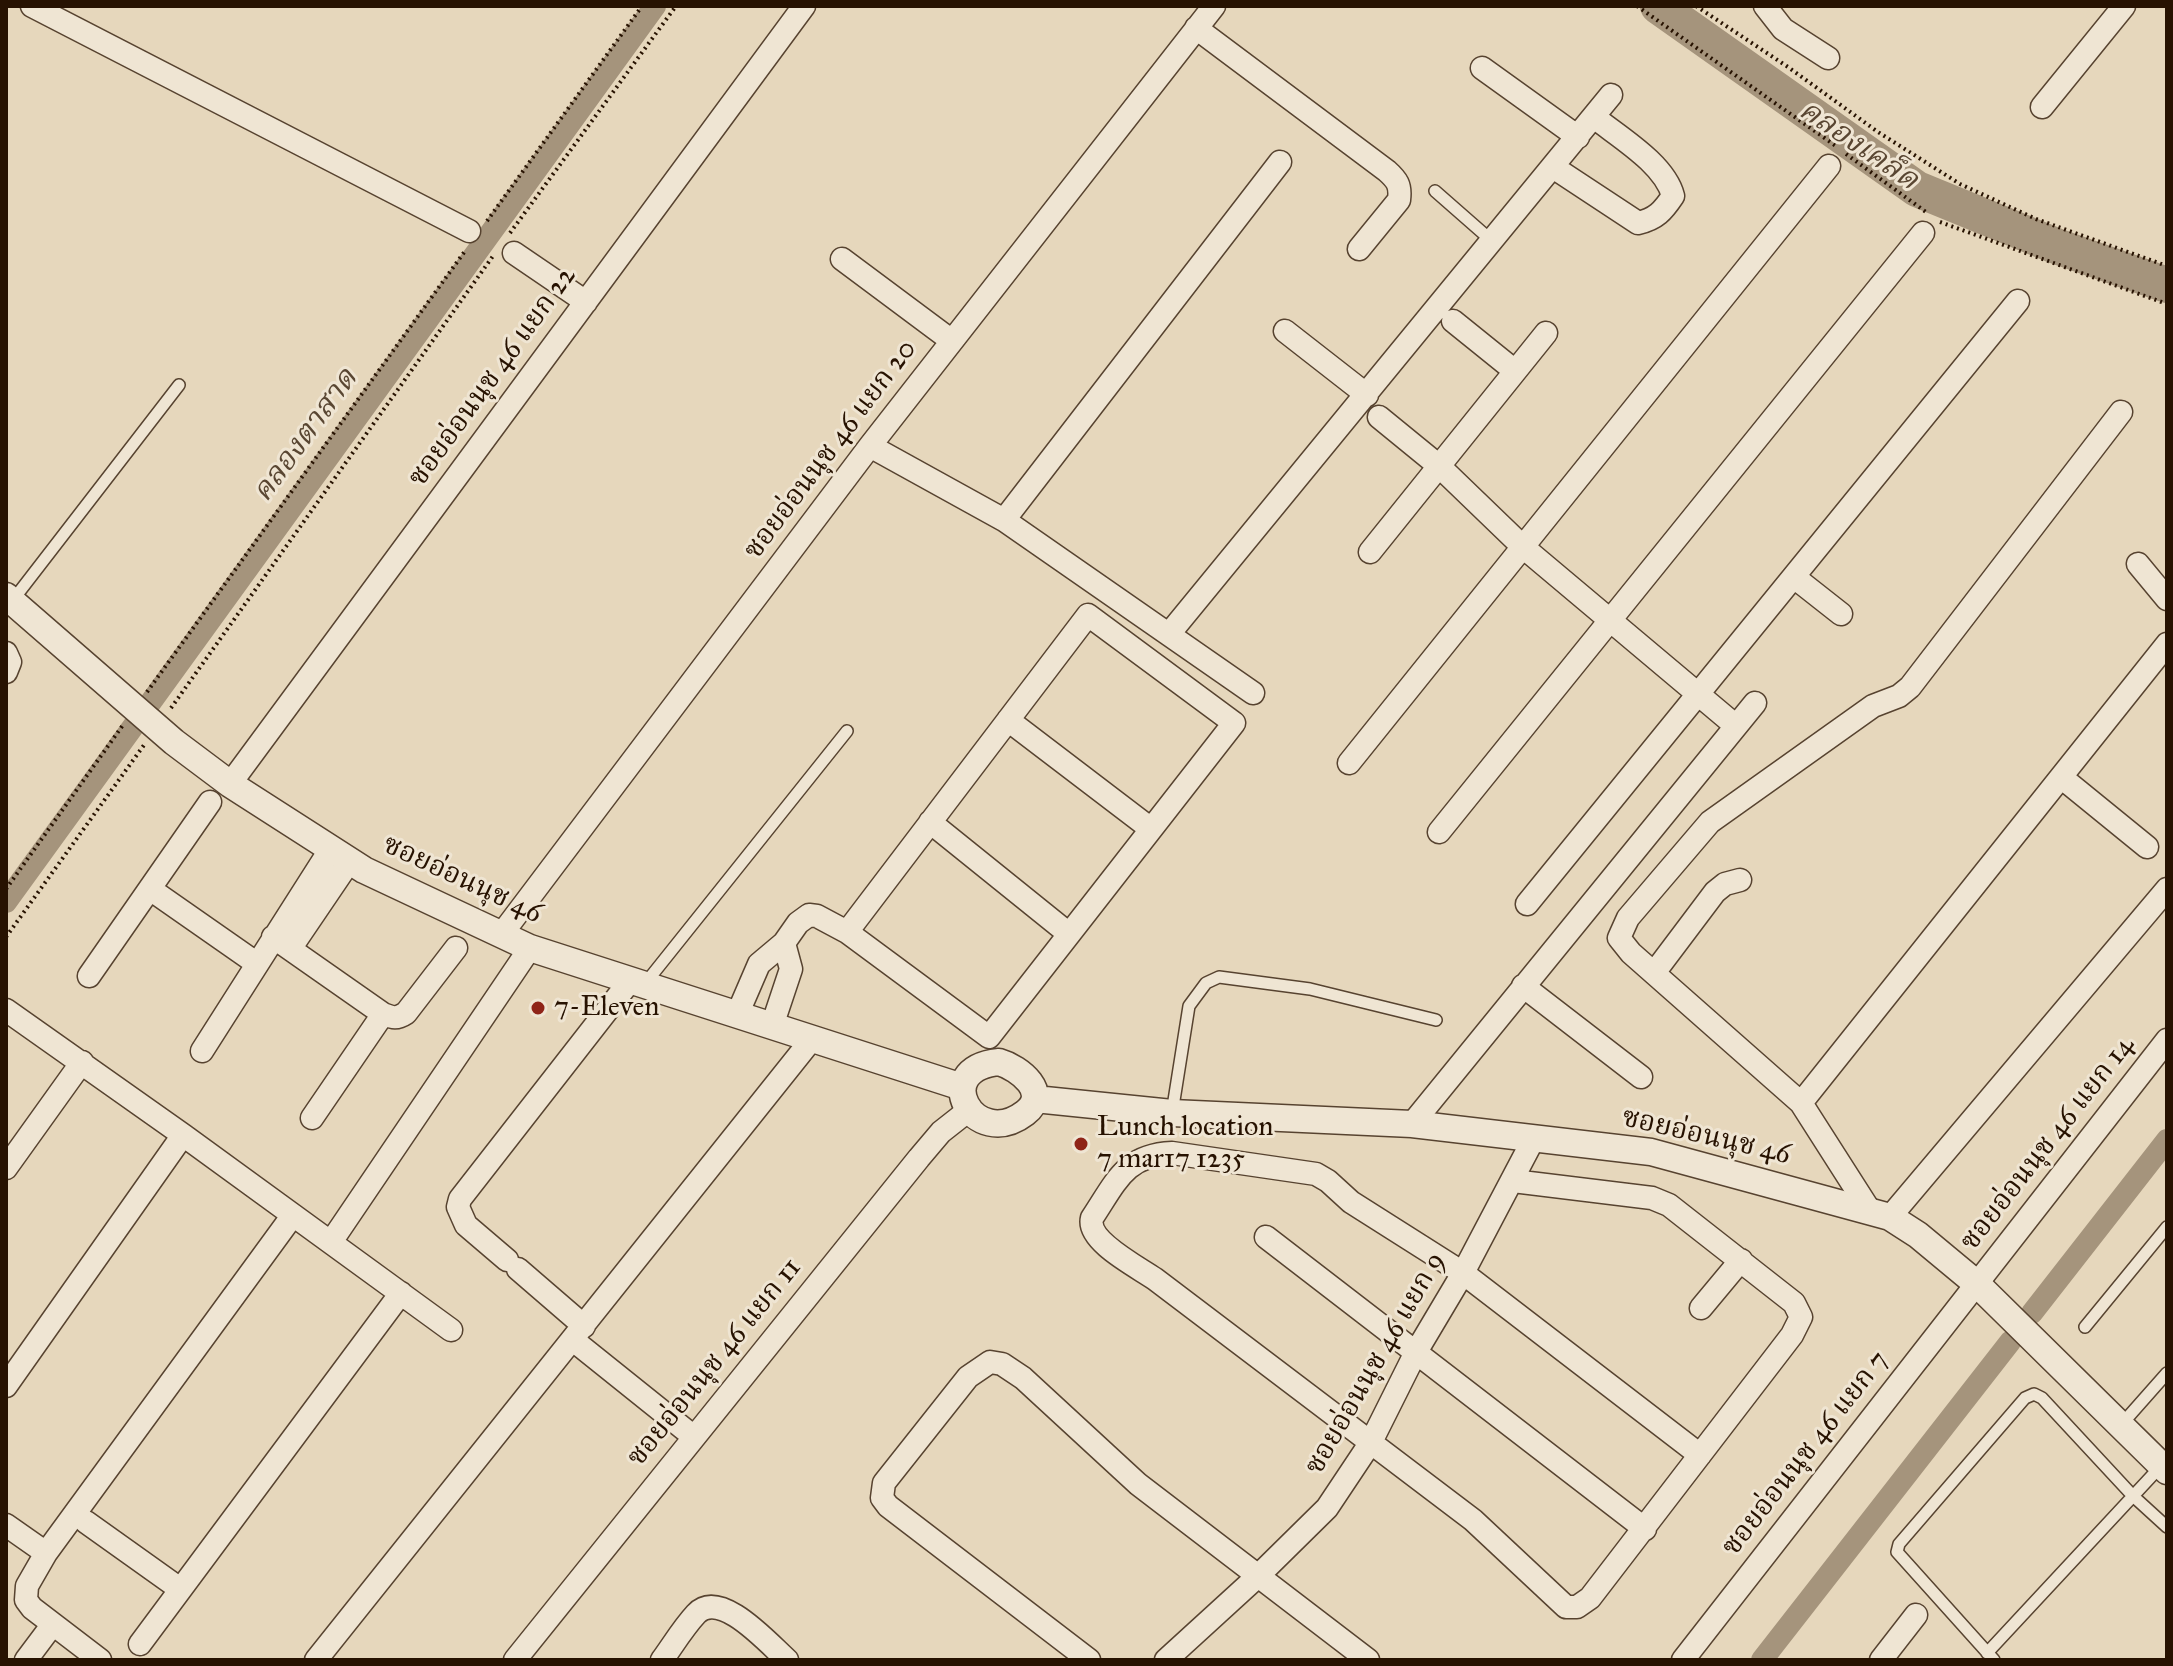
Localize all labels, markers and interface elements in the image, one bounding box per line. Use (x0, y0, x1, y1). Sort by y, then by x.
water label: คลองเคล็ด (1792, 93, 1924, 199)
street label: ซอยอ่อนนุช 46 แยก 22 (402, 261, 584, 493)
street label: ซอยอ่อนนุช 46 แยก 20 (738, 334, 924, 566)
water label: คลองตาสาด (246, 362, 366, 510)
street label: ซอยอ่อนนุช 46 (377, 828, 547, 932)
place label: 7-Eleven (554, 991, 659, 1025)
marker: 7-Eleven (529, 999, 547, 1017)
street label: ซอยอ่อนนุช 46 แยก 14 (1954, 1030, 2142, 1258)
street label: ซอยอ่อนนุช 46 (1619, 1101, 1793, 1173)
place label: Lunch location 7 mar17 1235 (1097, 1111, 1274, 1177)
marker: Lunch location 7 mar17 1235 (1072, 1135, 1090, 1153)
street label: ซอยอ่อนนุช 46 แยก 9 (1299, 1247, 1453, 1481)
street label: ซอยอ่อนนุช 46 แยก 11 (621, 1252, 809, 1474)
street label: ซอยอ่อนนุช 46 แยก 7 (1716, 1345, 1896, 1563)

